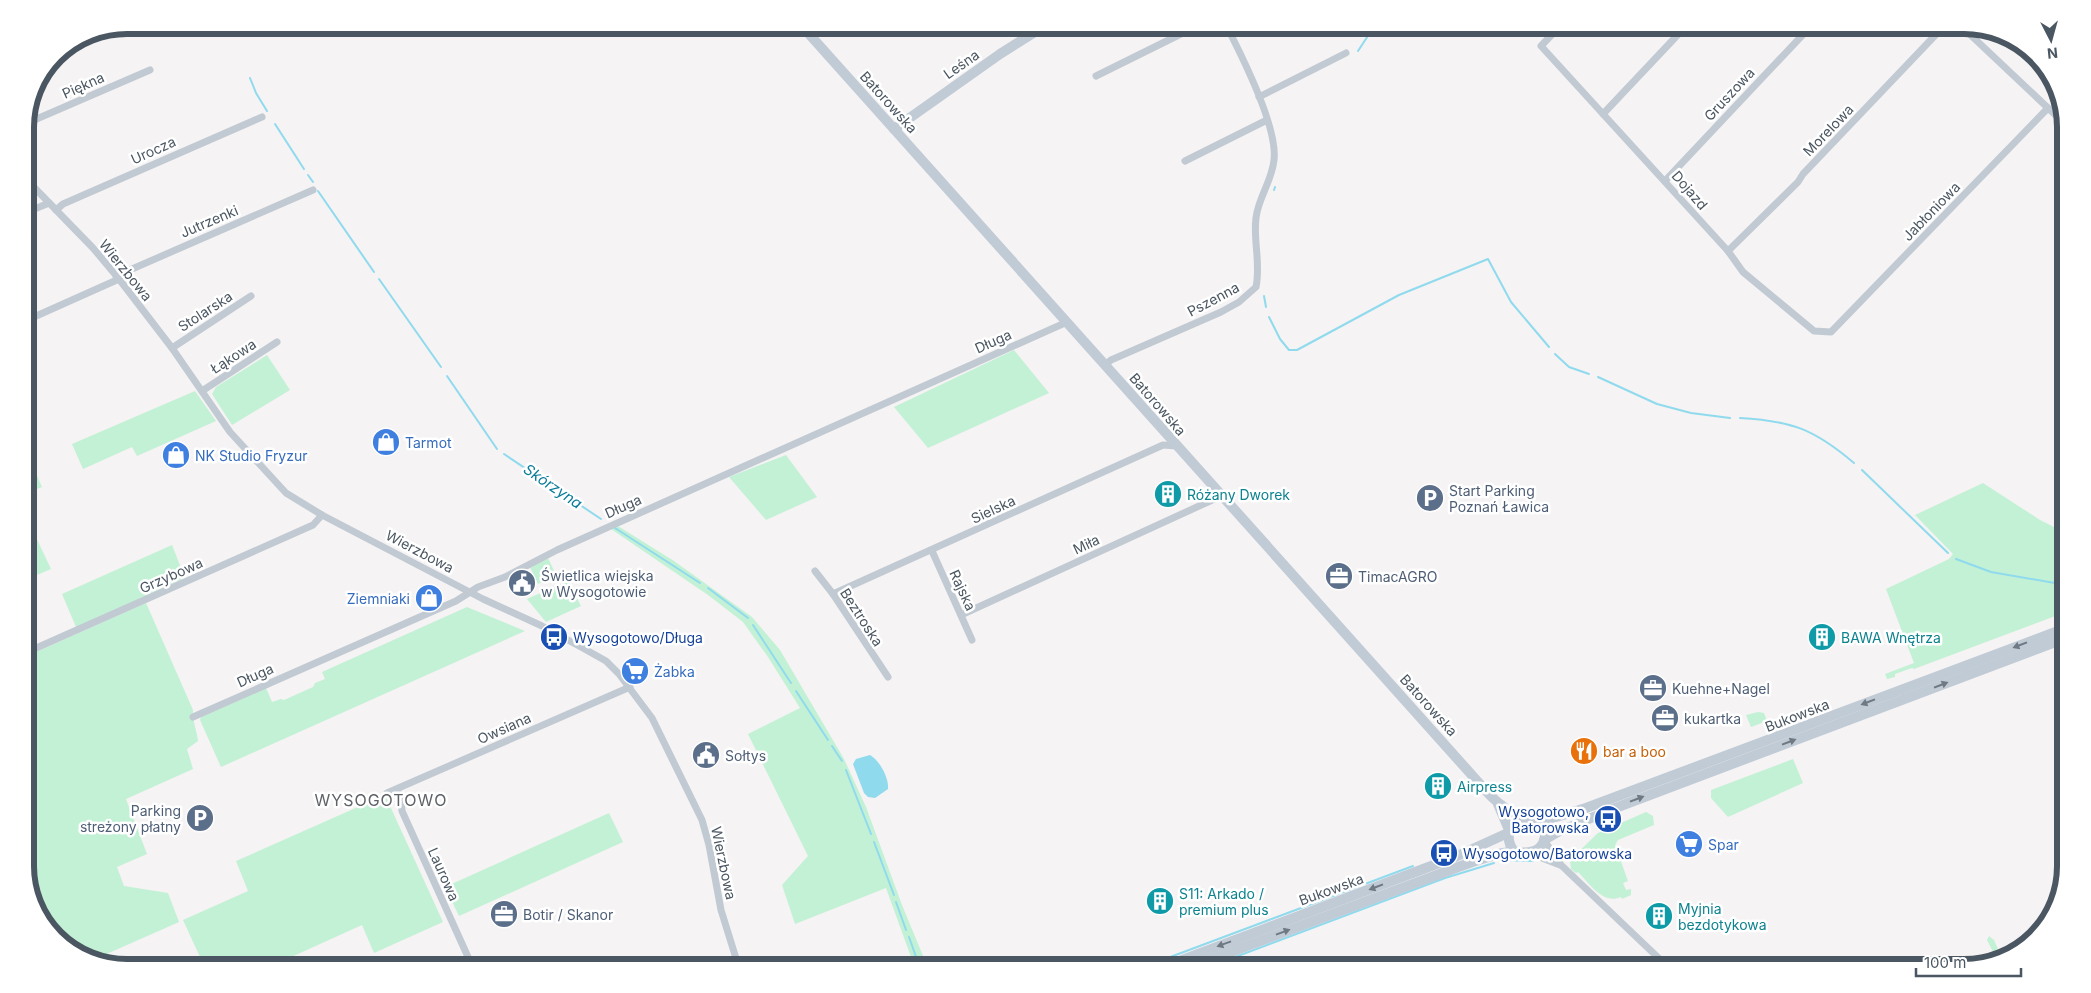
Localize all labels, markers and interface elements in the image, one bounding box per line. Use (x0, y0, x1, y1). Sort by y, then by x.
north arrow (2026, 15, 2076, 65)
text: N (2046, 44, 2059, 62)
street label: Leśna (940, 46, 982, 82)
street label: Gruszowa (1700, 64, 1758, 124)
street label: Piękna (59, 68, 107, 102)
street label: Batorowska (857, 68, 921, 136)
street label: Morelowa (1799, 101, 1857, 159)
street label: Urocza (128, 133, 178, 167)
street label: Dojazd (1669, 167, 1711, 213)
street label: Jabłoniowa (1899, 178, 1963, 244)
street label: Jutrzenki (178, 201, 240, 241)
street label: Wierzbowa (96, 236, 156, 304)
street label: Pszenna (1184, 278, 1242, 320)
street label: Stolarska (175, 287, 235, 335)
street label: Długa (972, 325, 1014, 357)
street label: Łąkowa (207, 335, 259, 377)
street label: Batorowska (1126, 369, 1190, 439)
shop icon: Tarmot (371, 427, 401, 457)
place label: Tarmot (405, 434, 452, 451)
shop icon: NK Studio Fryzur (161, 440, 191, 470)
place label: NK Studio Fryzur (195, 447, 308, 464)
water label: Skórzyna (520, 459, 586, 513)
building icon: Różany Dworek (1153, 479, 1183, 509)
place label: Start Parking Poznań Ławica (1449, 482, 1549, 515)
parking icon: Start Parking Poznań Ławica (1415, 483, 1445, 513)
place label: Różany Dworek (1187, 486, 1290, 503)
street label: Długa (602, 490, 644, 522)
street label: Sielska (968, 491, 1018, 527)
street label: Wierzbowa (383, 526, 457, 576)
street label: Miła (1070, 531, 1102, 557)
street label: Grzybowa (137, 554, 205, 596)
office icon: TimacAGRO (1324, 561, 1354, 591)
place label: Świetlica wiejska w Wysogotowie (541, 567, 654, 600)
street label: Rajska (946, 567, 980, 613)
public building icon: Świetlica wiejska w Wysogotowie (507, 568, 537, 598)
place label: TimacAGRO (1358, 568, 1437, 585)
shop icon: Ziemniaki (414, 583, 444, 613)
street label: Beztroska (837, 585, 887, 649)
place label: Ziemniaki (347, 590, 410, 607)
bus stop icon: Wysogotowo/Długa (539, 622, 569, 652)
building icon: BAWA Wnętrza (1807, 622, 1837, 652)
place label: Wysogotowo/Długa (573, 629, 703, 646)
place label: BAWA Wnętrza (1841, 629, 1941, 646)
one-way arrow (2012, 641, 2027, 649)
supermarket icon: Żabka (620, 656, 650, 686)
street label: Długa (234, 659, 276, 691)
place label: Żabka (654, 663, 695, 680)
street label: Batorowska (1397, 671, 1461, 739)
office icon: Kuehne+Nagel (1638, 673, 1668, 703)
place label: Kuehne+Nagel (1672, 680, 1770, 697)
one-way arrow (1934, 681, 1949, 689)
street label: Bukowska (1763, 695, 1831, 735)
one-way arrow (1861, 699, 1875, 707)
office icon: kukartka (1650, 703, 1680, 733)
street label: Owsiana (475, 709, 533, 747)
place label: kukartka (1684, 710, 1741, 727)
restaurant icon: bar a boo (1569, 736, 1599, 766)
one-way arrow (1782, 738, 1797, 746)
public building icon: Sołtys (691, 740, 721, 770)
place label: bar a boo (1603, 743, 1666, 760)
place label: Sołtys (725, 747, 766, 764)
building icon: Airpress (1423, 771, 1453, 801)
place label: Airpress (1457, 778, 1512, 795)
district label: WYSOGOTOWO (315, 790, 447, 810)
one-way arrow (1629, 795, 1644, 802)
place label: Parking streżony płatny (80, 802, 181, 835)
parking icon: Parking streżony płatny (185, 803, 215, 833)
place label: Wysogotowo, Batorowska (1498, 803, 1589, 836)
bus stop icon: Wysogotowo, Batorowska (1593, 804, 1623, 834)
street label: Wierzbowa (708, 825, 740, 901)
supermarket icon: Spar (1674, 829, 1704, 859)
place label: Spar (1708, 836, 1739, 853)
bus stop icon: Wysogotowo/Batorowska (1429, 838, 1459, 868)
street label: Laurowa (425, 845, 463, 903)
place label: Wysogotowo/Batorowska (1463, 845, 1632, 862)
street label: Bukowska (1296, 869, 1366, 909)
one-way arrow (1369, 884, 1384, 891)
place label: S11: Arkado / premium plus (1179, 885, 1269, 918)
building icon: S11: Arkado / premium plus (1145, 886, 1175, 916)
office icon: Botir / Skanor (489, 899, 519, 929)
place label: Myjnia bezdotykowa (1678, 900, 1767, 933)
building icon: Myjnia bezdotykowa (1644, 901, 1674, 931)
place label: Botir / Skanor (523, 906, 613, 923)
one-way arrow (1276, 928, 1291, 936)
one-way arrow (1217, 941, 1232, 948)
scale bar (1916, 946, 2021, 978)
text: 100 m (1924, 953, 1966, 972)

